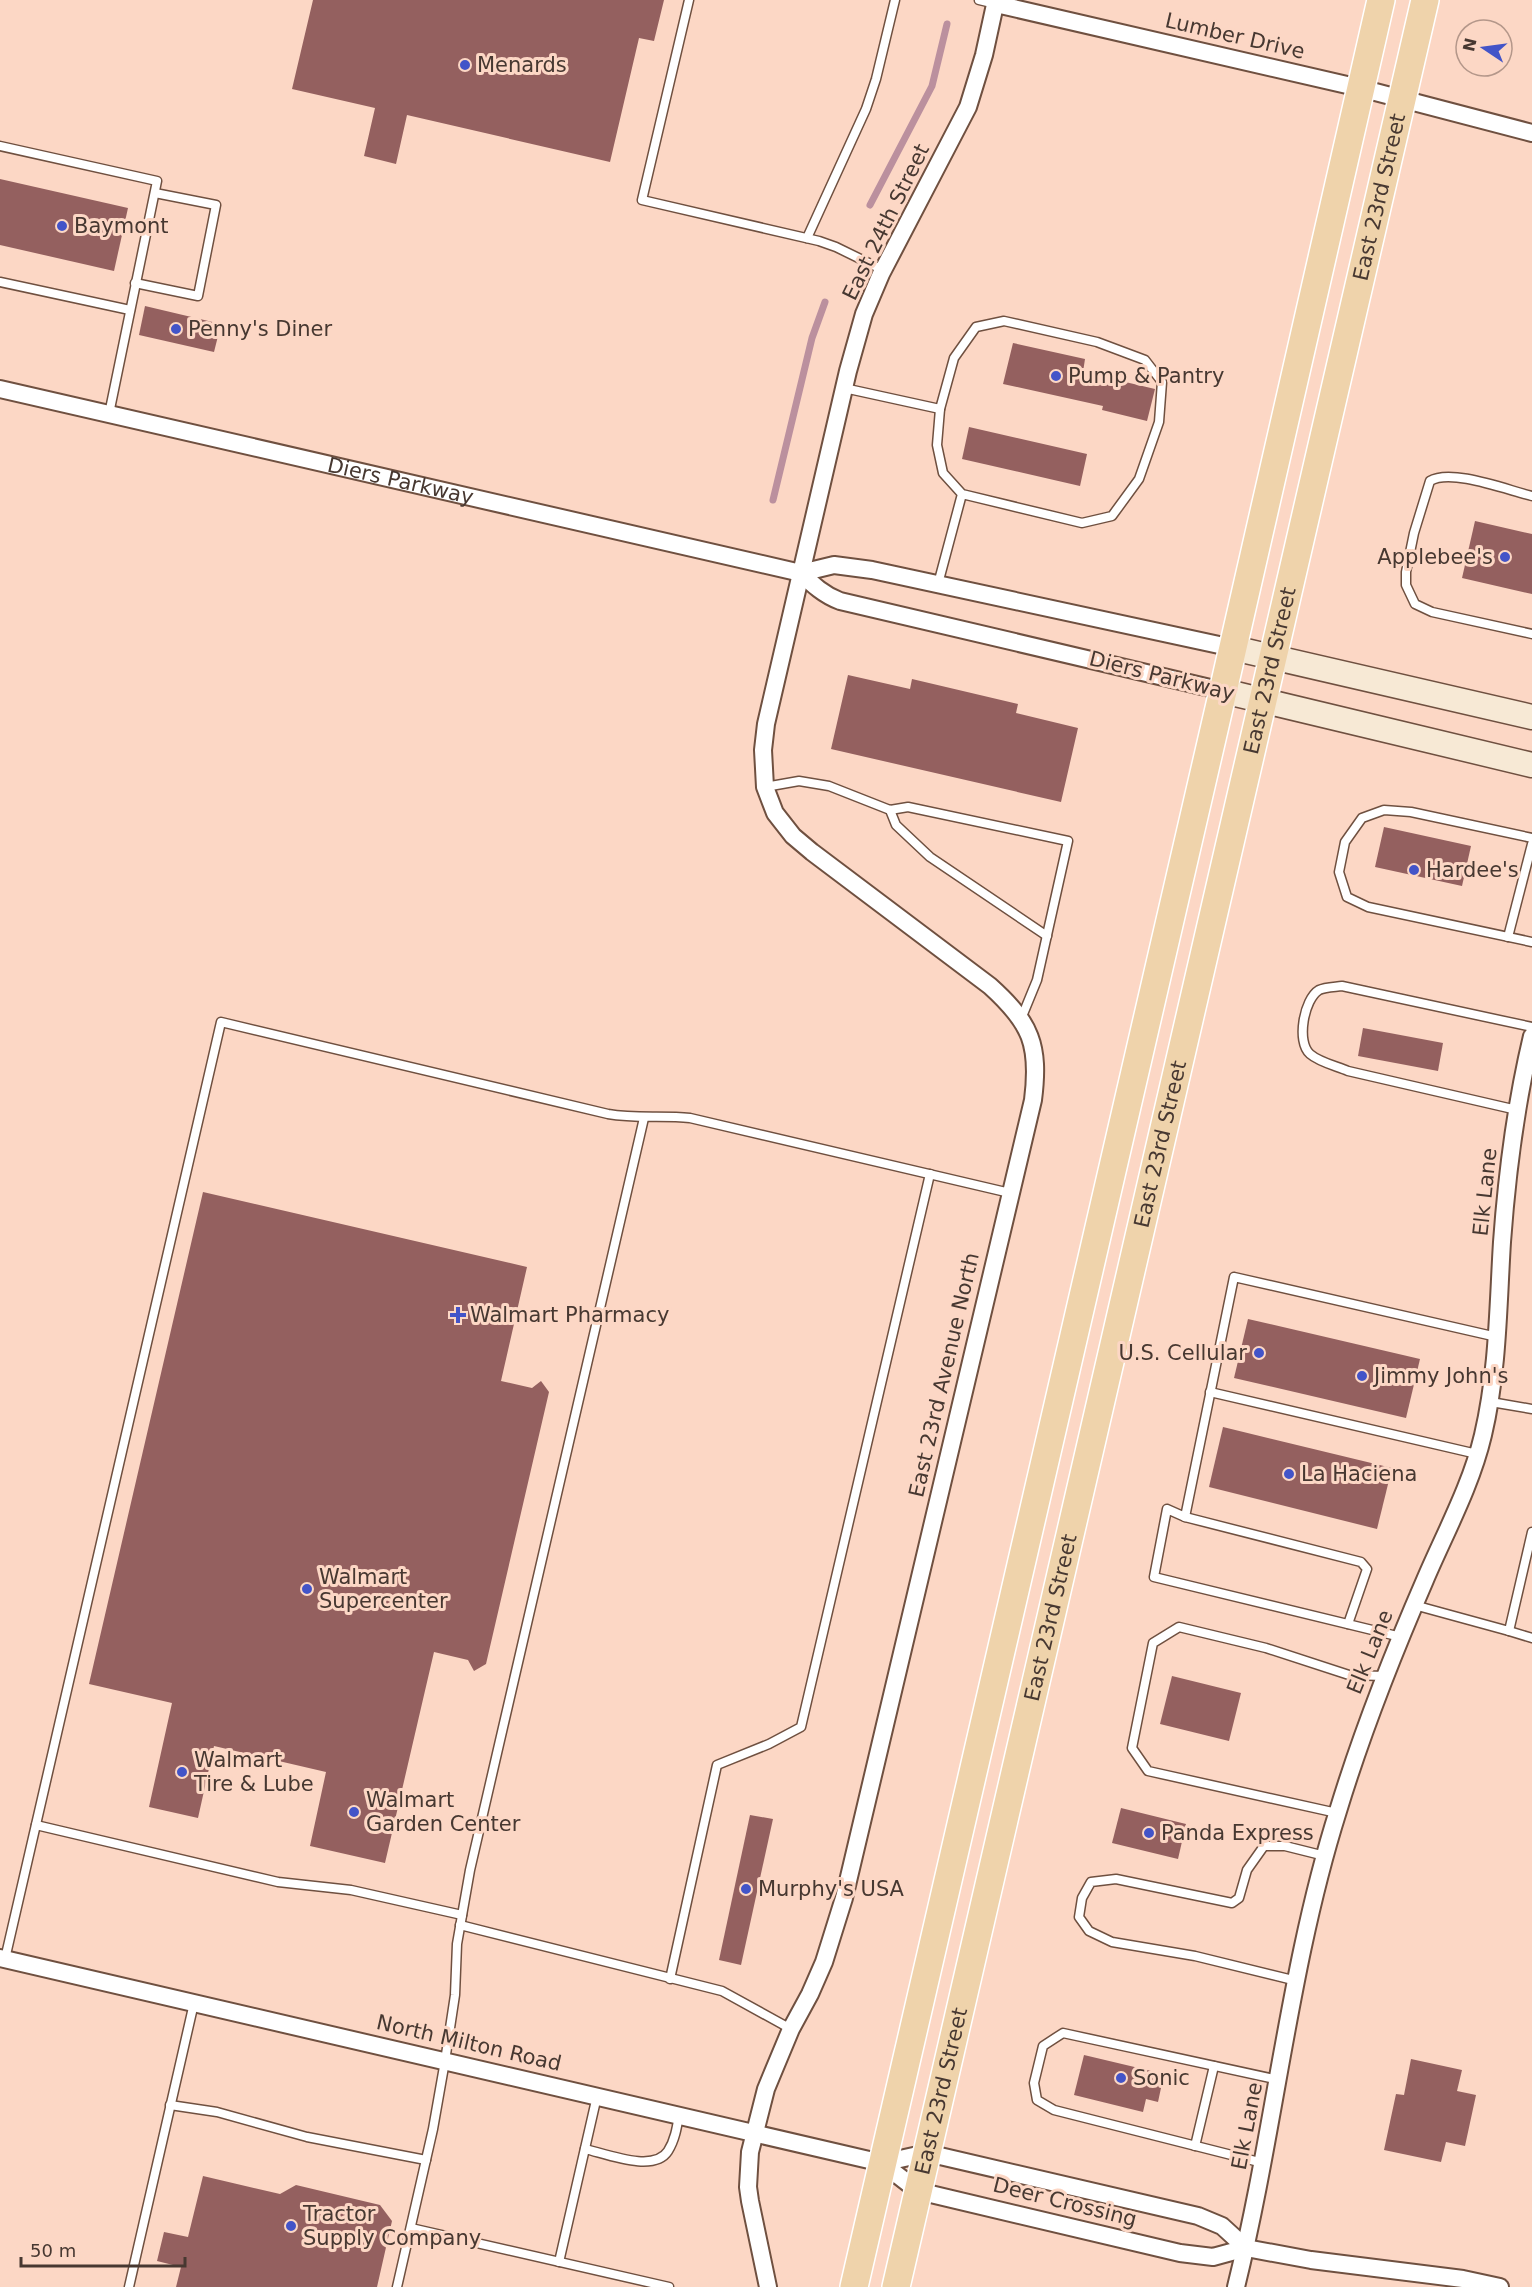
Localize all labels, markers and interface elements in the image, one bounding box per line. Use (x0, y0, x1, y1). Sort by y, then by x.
street label: Lumber Drive (1163, 8, 1307, 64)
north arrow (1454, 18, 1514, 78)
text: N (1459, 36, 1481, 53)
place label: Menards (477, 53, 567, 77)
marker: Menards (458, 58, 472, 72)
street label: East 23rd Street (1348, 111, 1410, 283)
street label: East 24th Street (838, 140, 934, 304)
place label: Baymont (74, 214, 169, 238)
marker: Baymont (55, 219, 69, 233)
place label: Penny's Diner (188, 317, 333, 341)
marker: Penny's Diner (169, 322, 183, 336)
place label: Pump & Pantry (1068, 364, 1224, 388)
marker: Pump & Pantry (1049, 369, 1063, 383)
street label: Diers Parkway (325, 453, 476, 509)
place label: Applebee's (1377, 545, 1493, 569)
marker: Applebee's (1498, 550, 1512, 564)
street label: East 23rd Street (1239, 585, 1301, 757)
street label: Diers Parkway (1087, 646, 1237, 706)
place label: Hardee's (1426, 858, 1519, 882)
marker: Hardee's (1407, 863, 1421, 877)
street label: East 23rd Street (1129, 1058, 1191, 1230)
street label: Elk Lane (1468, 1147, 1502, 1237)
street label: East 23rd Avenue North (904, 1250, 984, 1500)
place label: Walmart Pharmacy (470, 1303, 669, 1327)
marker: Walmart Pharmacy (451, 1308, 465, 1322)
place label: U.S. Cellular (1118, 1341, 1247, 1365)
marker: U.S. Cellular (1252, 1346, 1266, 1360)
place label: Jimmy John's (1372, 1364, 1508, 1388)
marker: Jimmy John's (1355, 1369, 1369, 1383)
place label: La Haciena (1301, 1462, 1417, 1486)
marker: La Haciena (1282, 1467, 1296, 1481)
street label: East 23rd Street (1020, 1532, 1082, 1704)
place label: Walmart Supercenter (319, 1565, 448, 1613)
marker: Walmart Supercenter (300, 1582, 314, 1596)
street label: Elk Lane (1342, 1606, 1398, 1698)
place label: Walmart Tire & Lube (193, 1748, 314, 1796)
marker: Walmart Tire & Lube (175, 1765, 189, 1779)
place label: Walmart Garden Center (366, 1788, 521, 1836)
marker: Walmart Garden Center (347, 1805, 361, 1819)
place label: Panda Express (1161, 1821, 1314, 1845)
marker: Panda Express (1142, 1826, 1156, 1840)
place label: Murphy's USA (758, 1877, 905, 1901)
marker: Murphy's USA (739, 1882, 753, 1896)
street label: East 23rd Street (910, 2005, 972, 2177)
street label: North Milton Road (374, 2010, 564, 2076)
place label: Sonic (1133, 2066, 1190, 2090)
marker: Sonic (1114, 2071, 1128, 2085)
street label: Elk Lane (1227, 2080, 1267, 2172)
street label: Deer Crossing (991, 2173, 1139, 2231)
place label: Tractor Supply Company (302, 2202, 481, 2250)
marker: Tractor Supply Company (284, 2219, 298, 2233)
scale bar (21, 2230, 184, 2268)
text: 50 m (30, 2240, 76, 2261)

